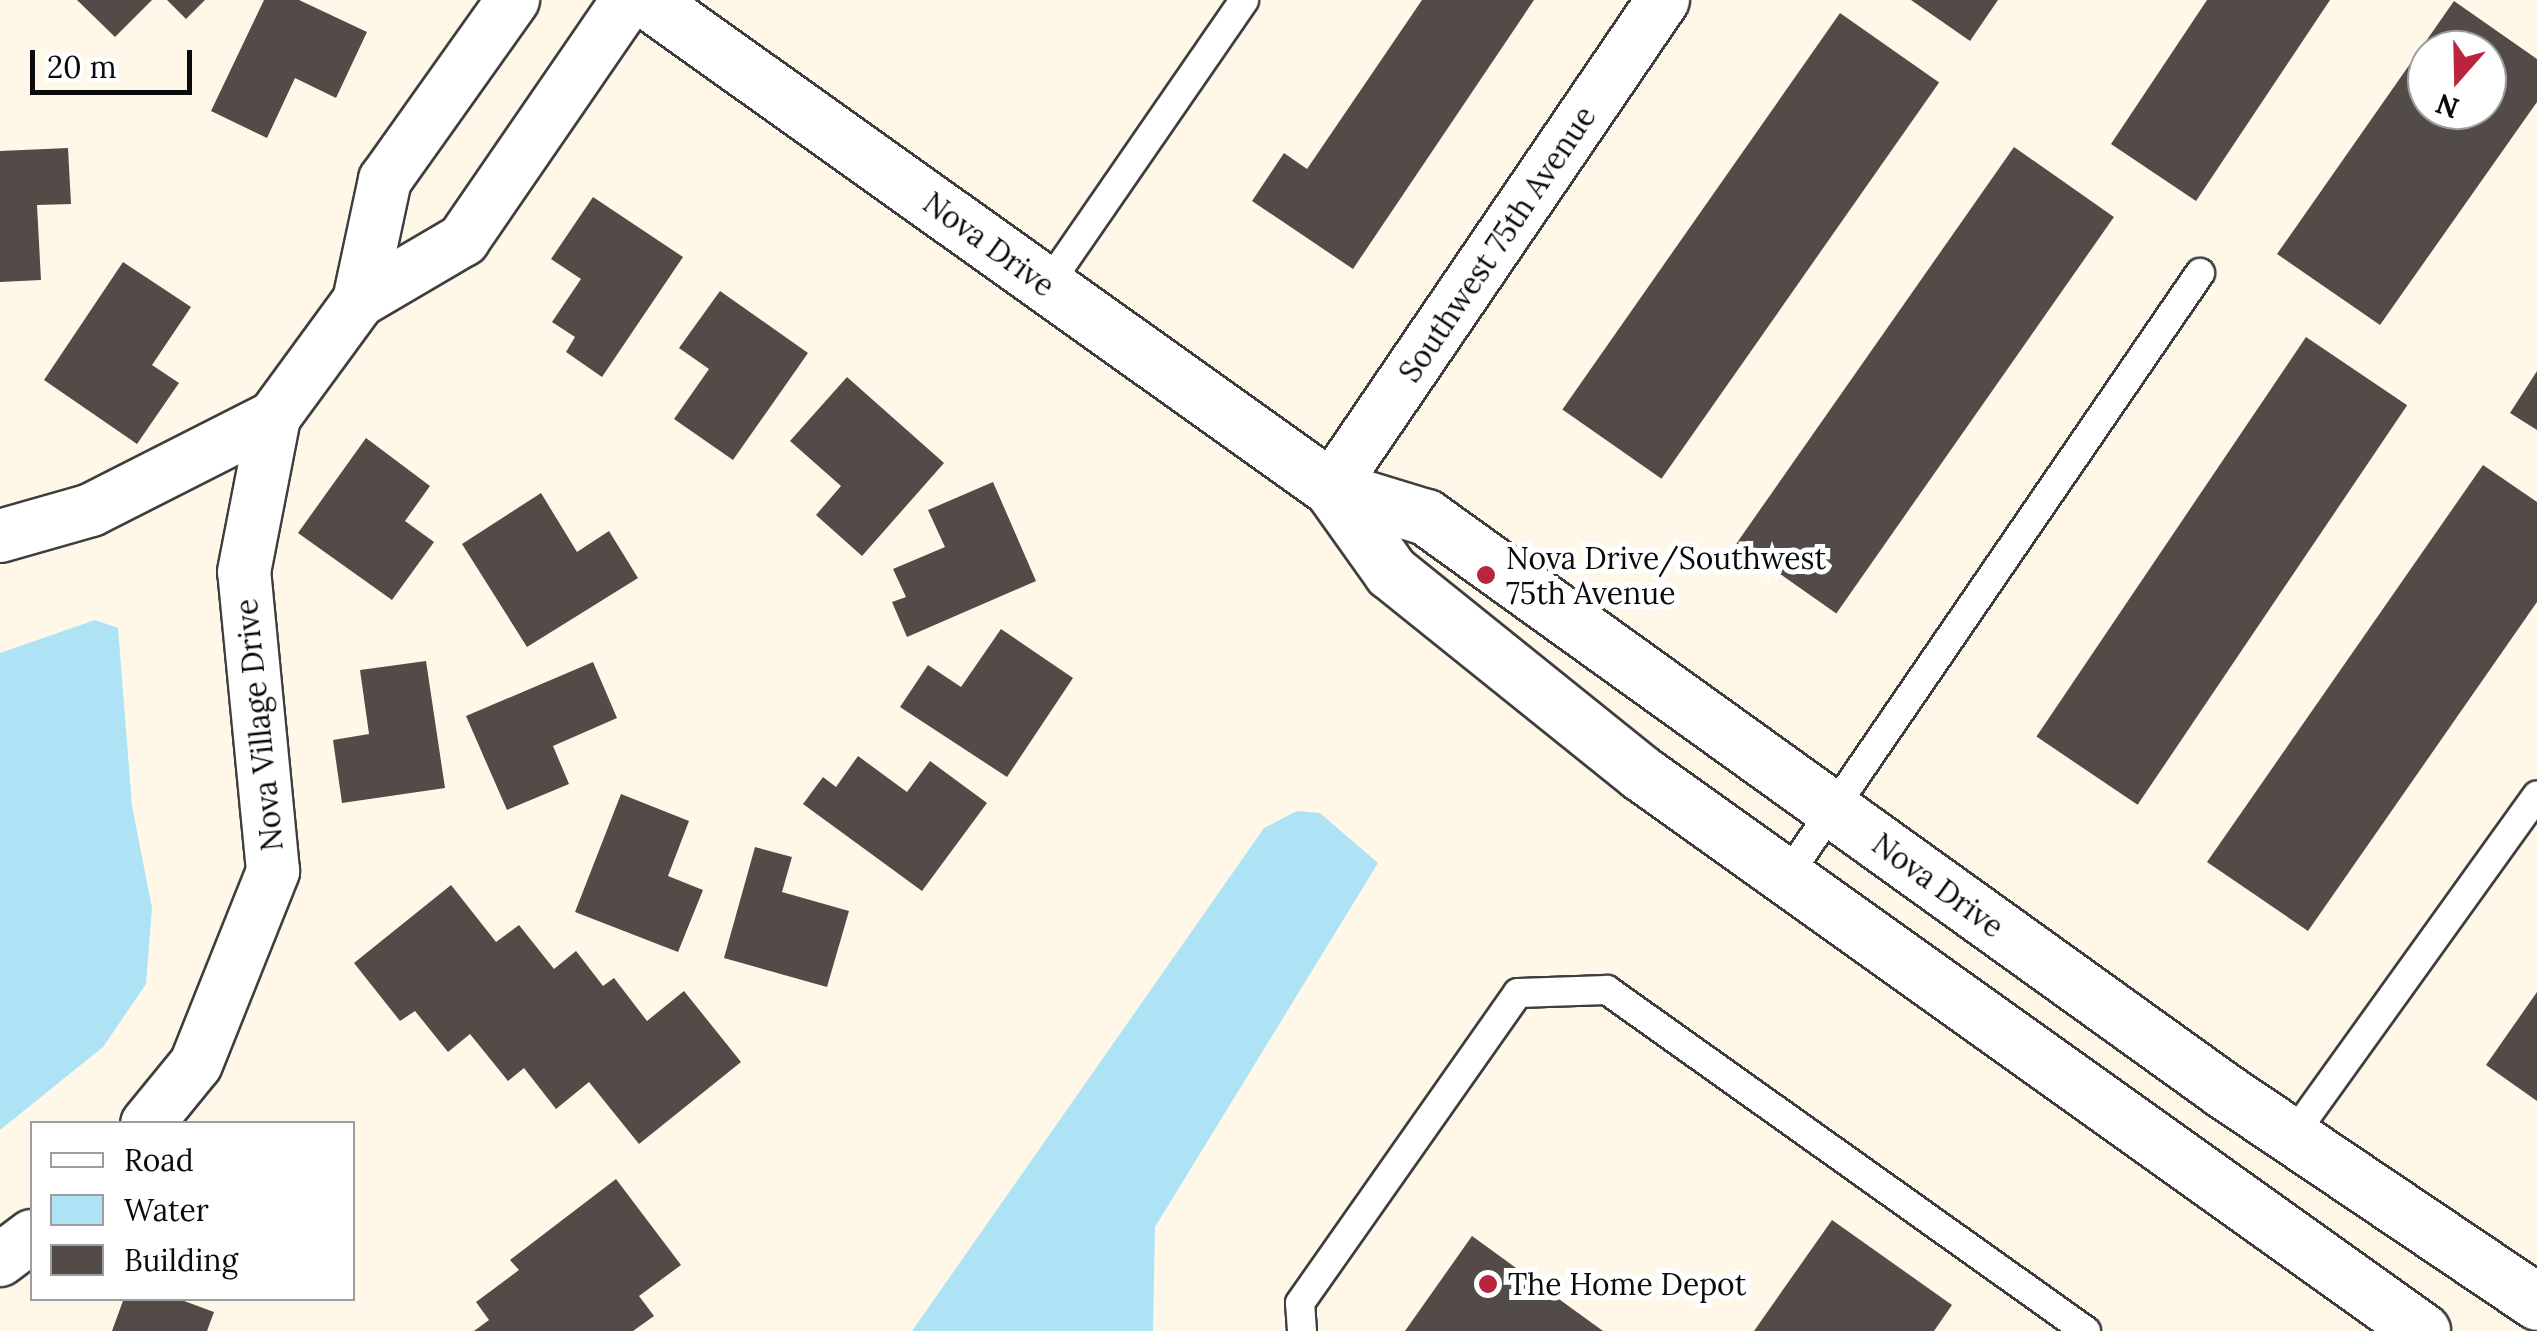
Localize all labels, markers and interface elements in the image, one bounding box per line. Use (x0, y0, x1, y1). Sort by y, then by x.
scale bar (35, 30, 198, 92)
north arrow (2407, 30, 2507, 130)
text: 20 m (47, 48, 116, 86)
text: N (2431, 86, 2464, 127)
street label: Southwest 75th Avenue (1391, 99, 1603, 389)
street label: Nova Drive (916, 184, 1062, 304)
place label: Nova Drive/Southwest 75th Avenue (1506, 540, 1826, 610)
marker: Nova Drive/Southwest 75th Avenue (1475, 564, 1497, 586)
street label: Nova Village Drive (228, 597, 290, 853)
street label: Nova Drive (1865, 825, 2011, 945)
legend (30, 1121, 355, 1301)
text: Road (124, 1141, 194, 1179)
text: Water (124, 1191, 209, 1229)
text: Building (124, 1241, 238, 1279)
place label: The Home Depot (1508, 1266, 1746, 1302)
marker: The Home Depot (1477, 1273, 1499, 1295)

